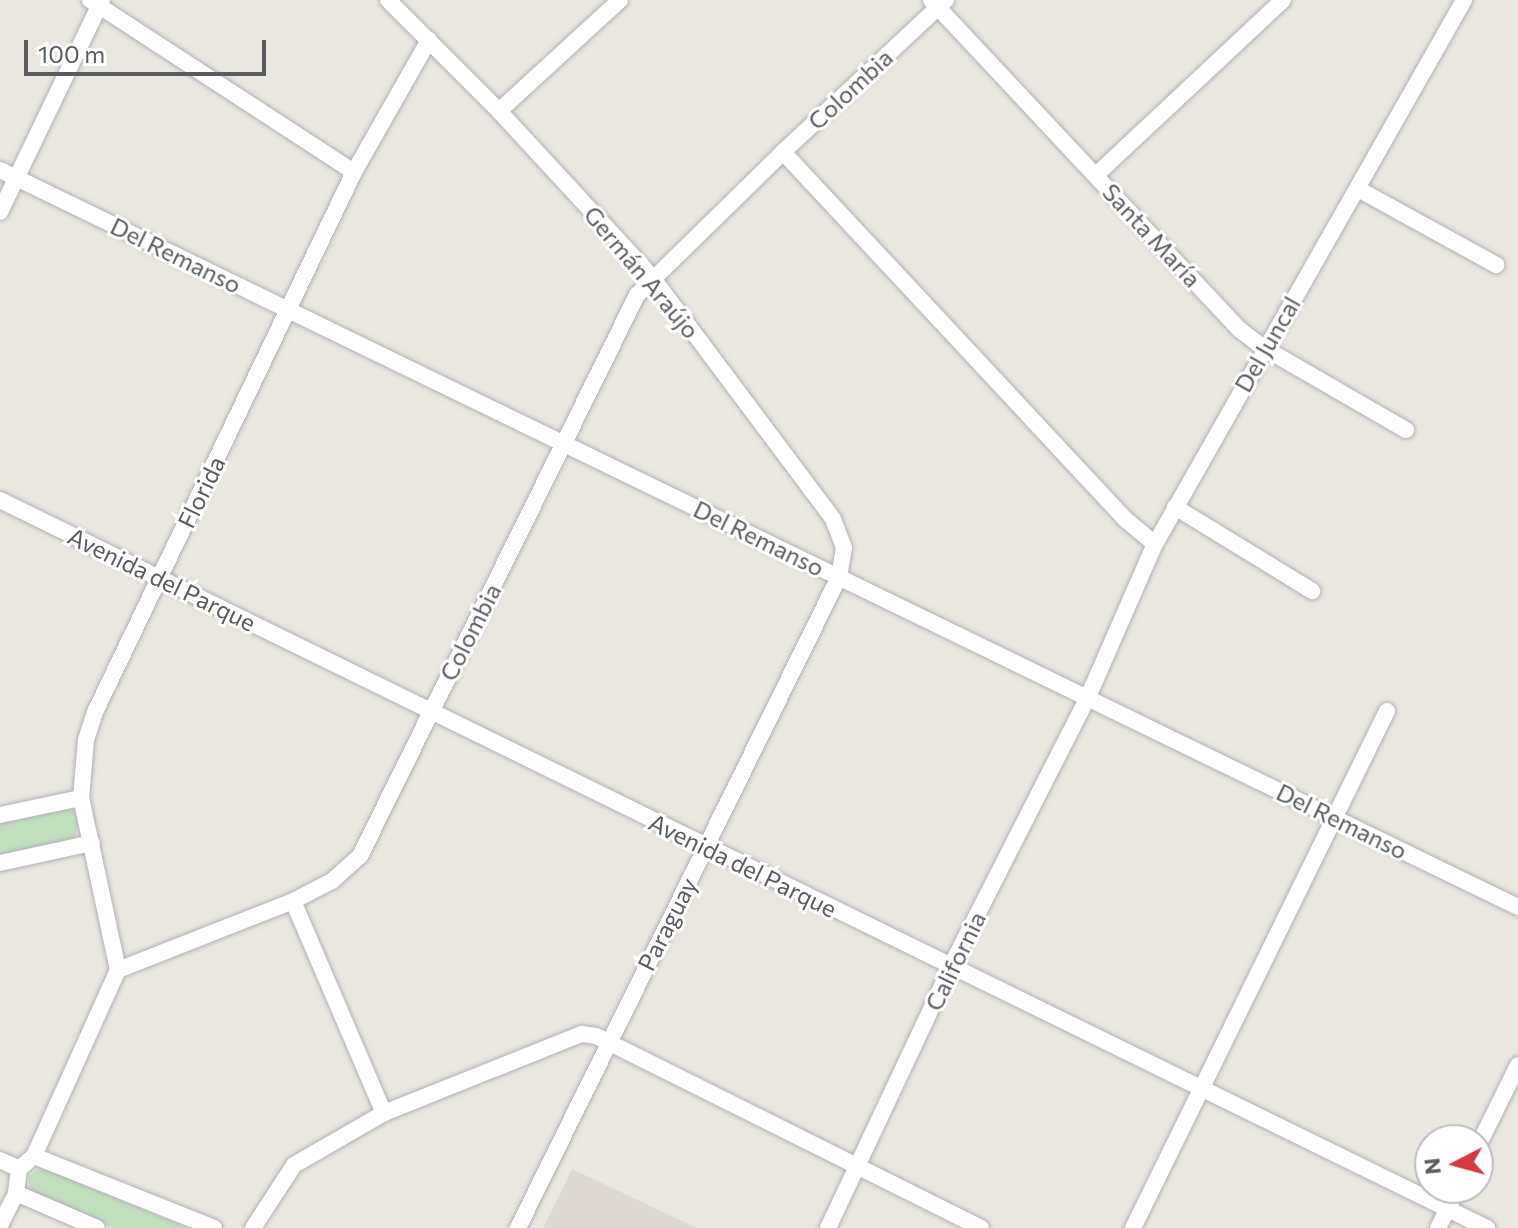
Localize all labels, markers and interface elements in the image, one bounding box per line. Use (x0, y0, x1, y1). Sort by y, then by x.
scale bar (28, 24, 270, 74)
text: 100 m (38, 39, 105, 68)
street label: Colombia (802, 43, 898, 135)
street label: Santa María (1097, 177, 1207, 293)
street label: Germán Araújo (578, 200, 706, 344)
street label: Del Remanso (106, 211, 246, 299)
street label: Del Juncal (1228, 291, 1306, 397)
street label: Florida (171, 451, 231, 533)
street label: Del Remanso (689, 494, 829, 582)
street label: Avenida del Parque (63, 521, 261, 637)
street label: Colombia (433, 579, 507, 685)
street label: Del Remanso (1272, 777, 1412, 865)
street label: Avenida del Parque (644, 807, 842, 923)
street label: Paraguay (631, 873, 703, 975)
street label: California (919, 907, 991, 1015)
north arrow (1414, 1124, 1494, 1204)
text: N (1417, 1157, 1446, 1176)

